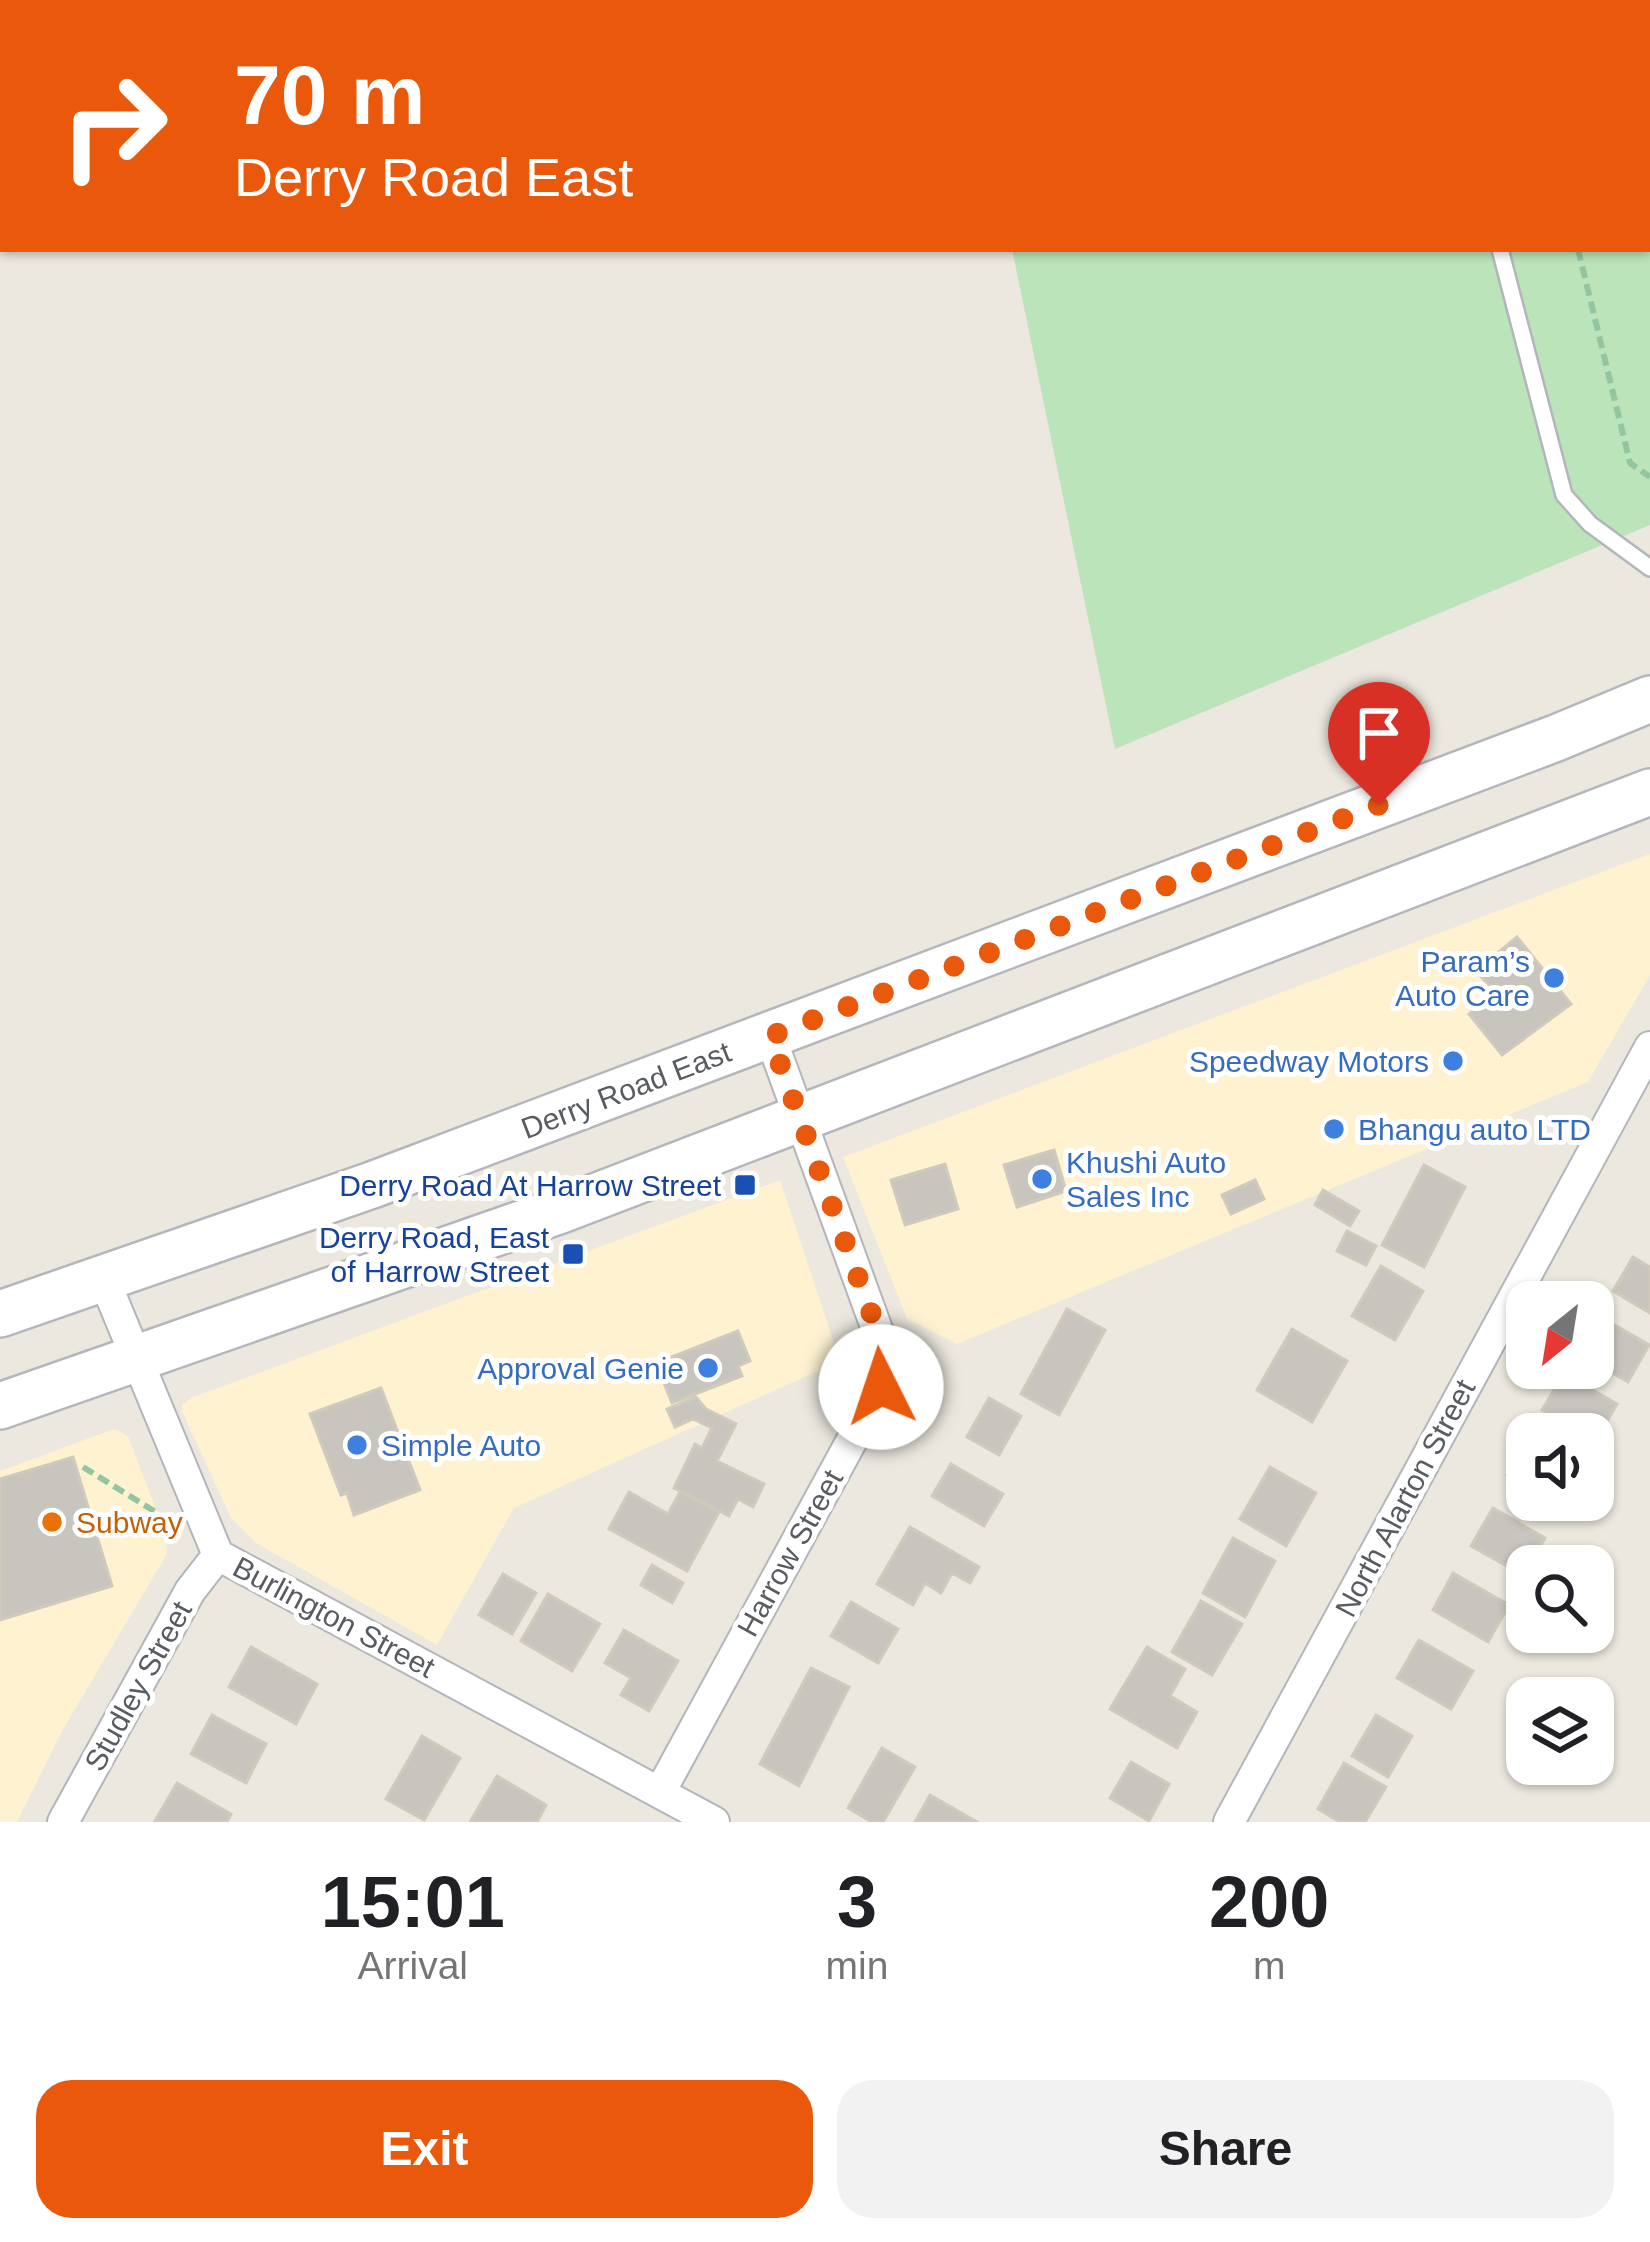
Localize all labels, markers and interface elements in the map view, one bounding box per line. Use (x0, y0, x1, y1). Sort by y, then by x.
icon: right (36, 48, 192, 204)
text: 70 m (234, 48, 425, 142)
text: Derry Road East (234, 147, 633, 207)
pin (1328, 682, 1430, 805)
icon: arrive (1346, 700, 1412, 766)
place label: Param’s Auto Care (1395, 945, 1530, 1012)
marker: Param’s Auto Care (1541, 965, 1567, 991)
street label: Derry Road East (517, 1035, 736, 1145)
place label: Speedway Motors (1189, 1045, 1429, 1078)
marker: Speedway Motors (1440, 1048, 1466, 1074)
place label: Bhangu auto LTD (1358, 1113, 1591, 1146)
marker: Bhangu auto LTD (1321, 1116, 1347, 1142)
place label: Khushi Auto Sales Inc (1066, 1146, 1226, 1213)
marker: Khushi Auto Sales Inc (1029, 1166, 1055, 1192)
place label: Derry Road At Harrow Street (339, 1169, 722, 1202)
marker: Derry Road At Harrow Street (732, 1172, 758, 1198)
place label: Derry Road, East of Harrow Street (319, 1221, 550, 1288)
marker: Derry Road, East of Harrow Street (560, 1241, 586, 1267)
north arrow (1506, 1281, 1614, 1389)
map controls (1506, 1281, 1614, 1785)
position arrow (818, 1324, 944, 1450)
place label: Approval Genie (477, 1352, 684, 1385)
marker: Approval Genie (695, 1355, 721, 1381)
street label: North Alarton Street (1329, 1373, 1482, 1622)
button: sound (1506, 1413, 1614, 1521)
place label: Simple Auto (381, 1429, 541, 1462)
marker: Simple Auto (344, 1432, 370, 1458)
street label: Harrow Street (731, 1463, 850, 1642)
place label: Subway (76, 1506, 183, 1539)
marker: Subway (39, 1509, 65, 1535)
button: search (1506, 1545, 1614, 1653)
street label: Burlington Street (228, 1550, 441, 1684)
street label: Studley Street (78, 1595, 198, 1776)
button: layers (1506, 1677, 1614, 1785)
text: 15:01 (321, 1862, 505, 1942)
text: 3 (837, 1862, 877, 1942)
text: 200 (1209, 1862, 1329, 1942)
text: Arrival (358, 1944, 468, 1987)
text: min (826, 1944, 888, 1987)
text: m (1253, 1944, 1285, 1987)
button: Exit (36, 2080, 813, 2218)
button: Share (837, 2080, 1614, 2218)

